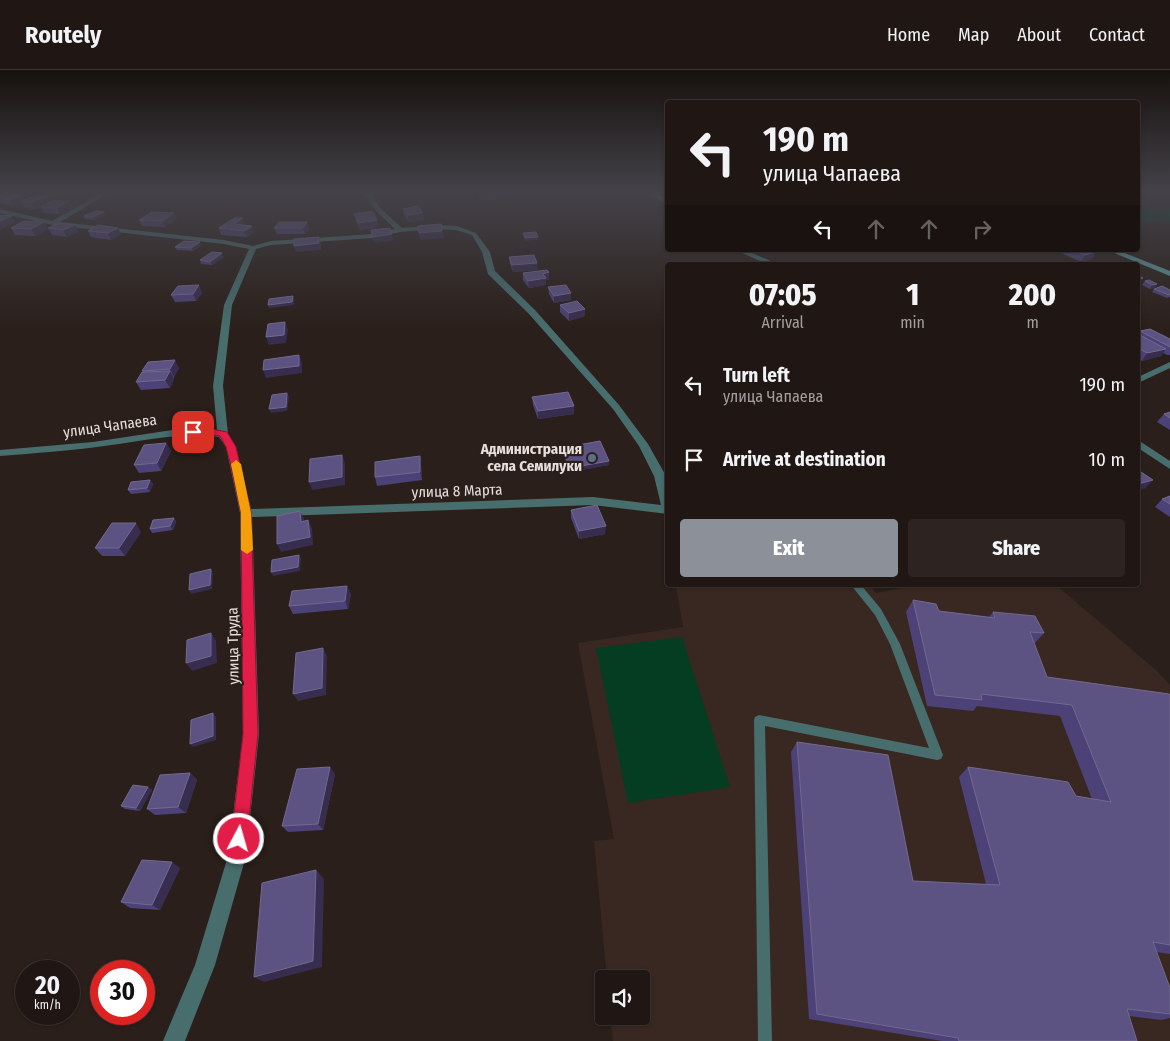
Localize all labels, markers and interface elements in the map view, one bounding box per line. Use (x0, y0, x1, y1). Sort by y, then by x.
text: Routely (25, 21, 101, 49)
text: Home (887, 24, 930, 46)
text: Map (958, 24, 989, 46)
text: About (1017, 24, 1061, 46)
text: Contact (1089, 24, 1145, 46)
text: 190 m (763, 118, 849, 160)
icon: left (680, 120, 745, 185)
text: улица Чапаева (763, 160, 901, 187)
icon: left (809, 215, 837, 243)
icon: ahead (862, 215, 890, 243)
icon: ahead (915, 215, 943, 243)
icon: right (968, 215, 996, 243)
text: 07:05 (749, 277, 816, 313)
text: 1 (906, 277, 919, 313)
text: 200 (1009, 277, 1056, 313)
text: Arrival (761, 313, 804, 332)
text: min (900, 313, 925, 332)
text: m (1026, 313, 1039, 332)
text: Turn left (723, 364, 790, 387)
icon: left (680, 371, 708, 399)
text: 190 m (1079, 373, 1125, 396)
text: улица Чапаева (723, 387, 823, 406)
street label: улица Чапаева (62, 411, 158, 441)
pin (172, 411, 214, 453)
icon: arrive (179, 418, 207, 446)
place label: Администрация села Семилуки (480, 440, 582, 475)
icon: arrive (680, 446, 708, 474)
text: Arrive at destination (723, 448, 886, 471)
text: 10 m (1089, 448, 1125, 471)
marker: Администрация села Семилуки (586, 452, 598, 464)
street label: улица 8 Марта (411, 480, 503, 502)
button: Exit (680, 519, 898, 577)
button: Share (908, 519, 1125, 577)
street label: улица Труда (223, 607, 243, 685)
position arrow (212, 812, 264, 864)
speed limit sign: 30 (90, 960, 155, 1025)
map controls (595, 970, 650, 1025)
button: sound (595, 970, 650, 1025)
text: 20 (35, 971, 60, 1001)
text: km/h (34, 998, 61, 1012)

